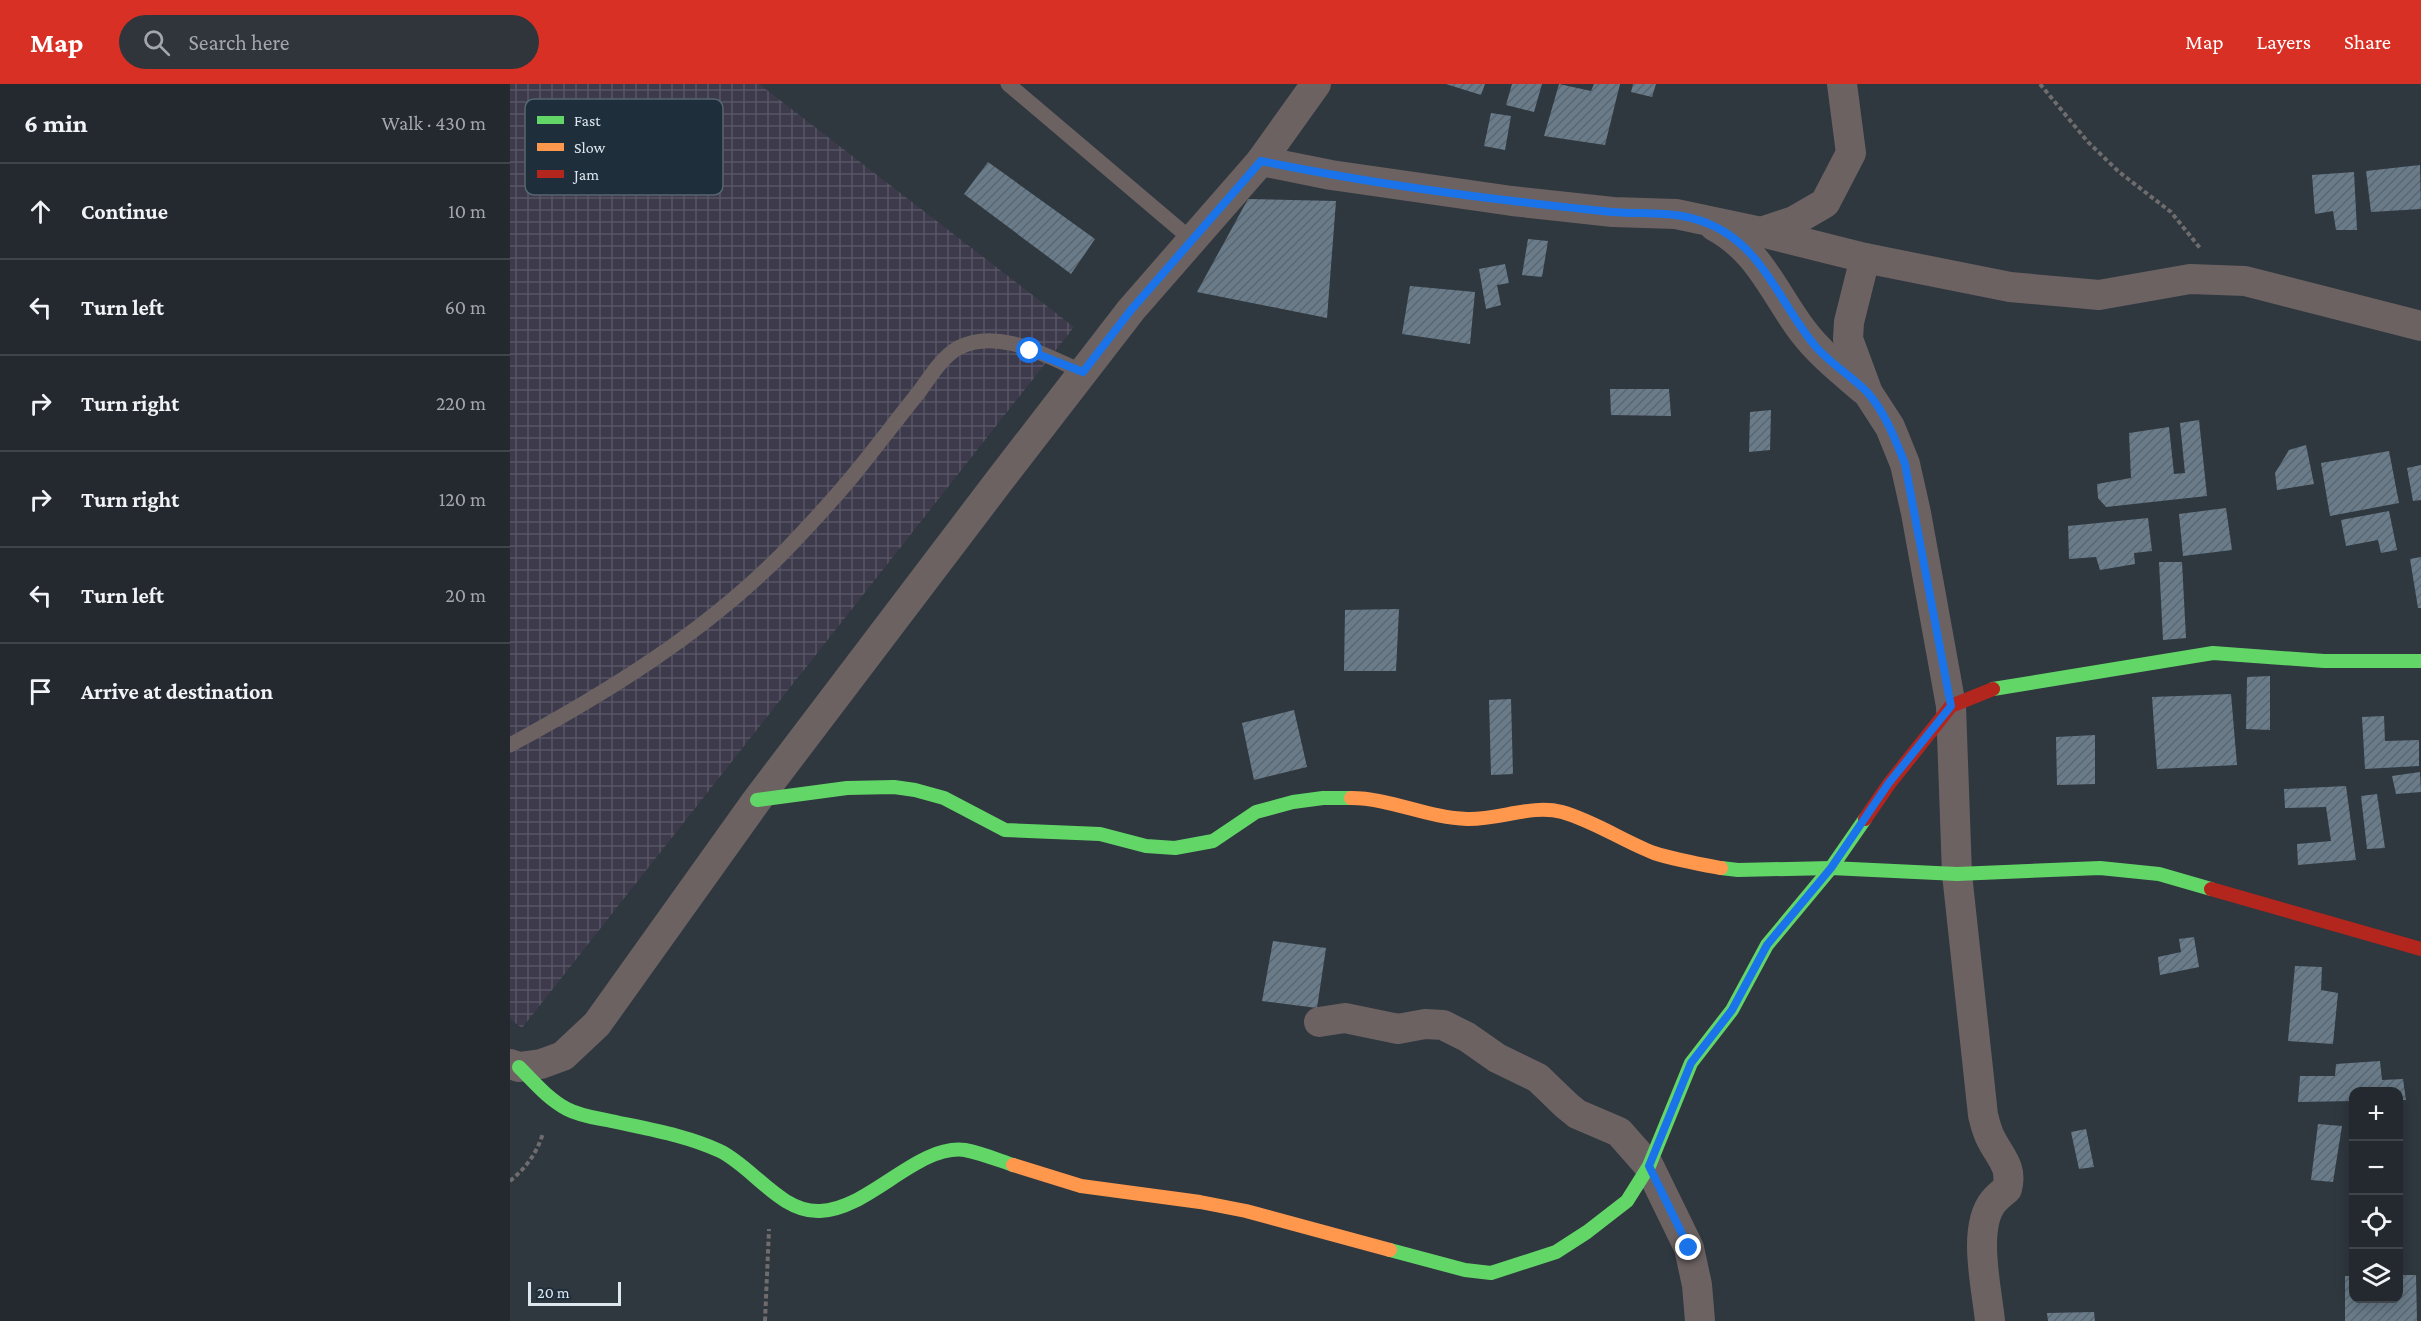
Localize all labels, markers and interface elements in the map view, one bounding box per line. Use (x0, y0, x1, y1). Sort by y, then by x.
search box (119, 15, 539, 69)
icon: search (140, 26, 173, 59)
text: Map (30, 27, 83, 58)
text: Search here (188, 30, 289, 55)
text: Map (2185, 30, 2224, 54)
text: Layers (2257, 30, 2311, 54)
text: Share (2344, 30, 2391, 54)
legend (525, 99, 723, 195)
text: 6 min (24, 109, 88, 138)
text: Walk · 430 m (382, 112, 486, 134)
text: Fast (574, 112, 601, 129)
text: Slow (574, 139, 606, 156)
text: Jam (572, 166, 599, 184)
icon: ahead (24, 195, 57, 228)
text: Continue (81, 199, 168, 224)
text: 10 m (448, 200, 486, 222)
icon: left (24, 291, 57, 324)
text: Turn left (81, 295, 164, 320)
text: 60 m (445, 296, 486, 318)
route start (1016, 337, 1042, 363)
icon: right (24, 387, 57, 420)
text: Turn right (81, 391, 179, 416)
text: 220 m (436, 392, 486, 414)
icon: right (24, 483, 57, 516)
text: Turn right (81, 487, 179, 512)
text: 120 m (439, 488, 486, 510)
icon: left (24, 579, 57, 612)
text: Turn left (81, 583, 164, 608)
text: 20 m (445, 584, 486, 606)
icon: arrive (24, 675, 57, 708)
text: Arrive at destination (81, 679, 273, 704)
map controls (2349, 1087, 2403, 1303)
button: + (2349, 1087, 2403, 1141)
button: − (2349, 1141, 2403, 1195)
button: locate (2349, 1195, 2403, 1249)
route end (1675, 1234, 1701, 1260)
button: layers (2349, 1249, 2403, 1303)
scale bar (528, 1279, 621, 1306)
text: 20 m (537, 1284, 570, 1301)

